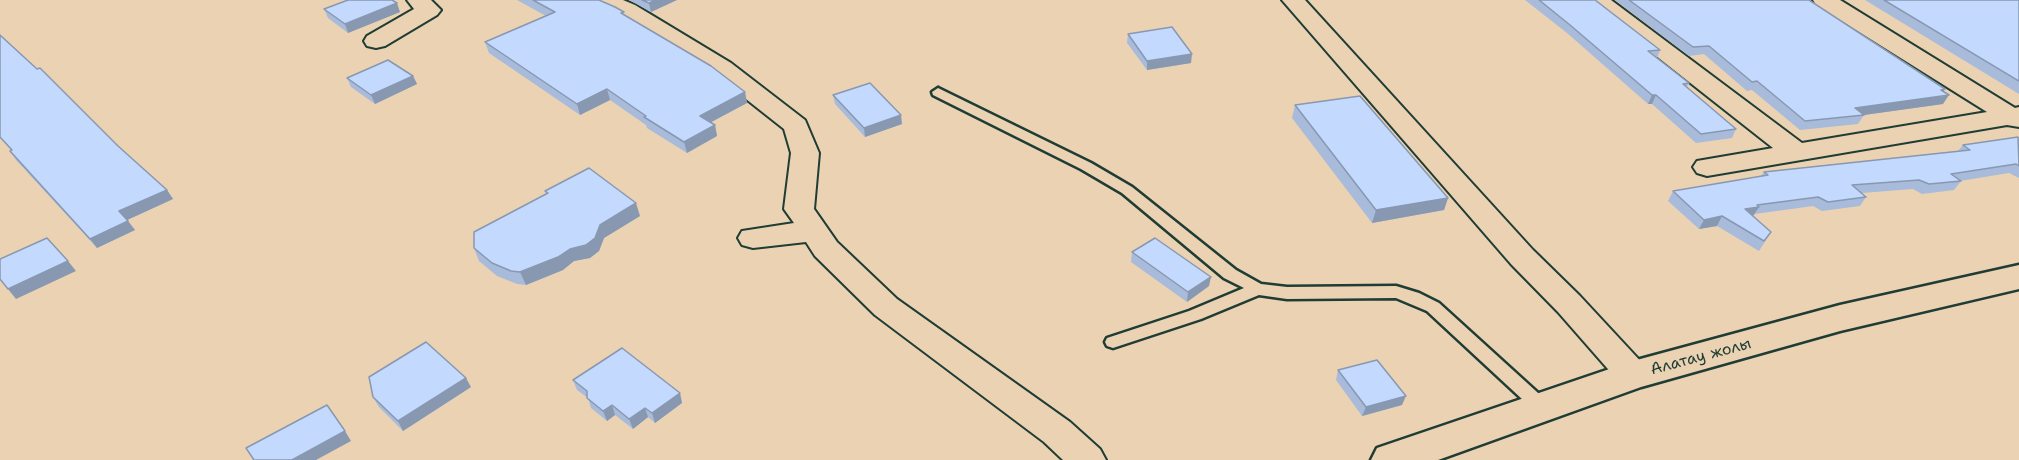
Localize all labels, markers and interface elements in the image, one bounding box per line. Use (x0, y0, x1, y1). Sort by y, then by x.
street label: Алатау жолы (1649, 334, 1753, 380)

